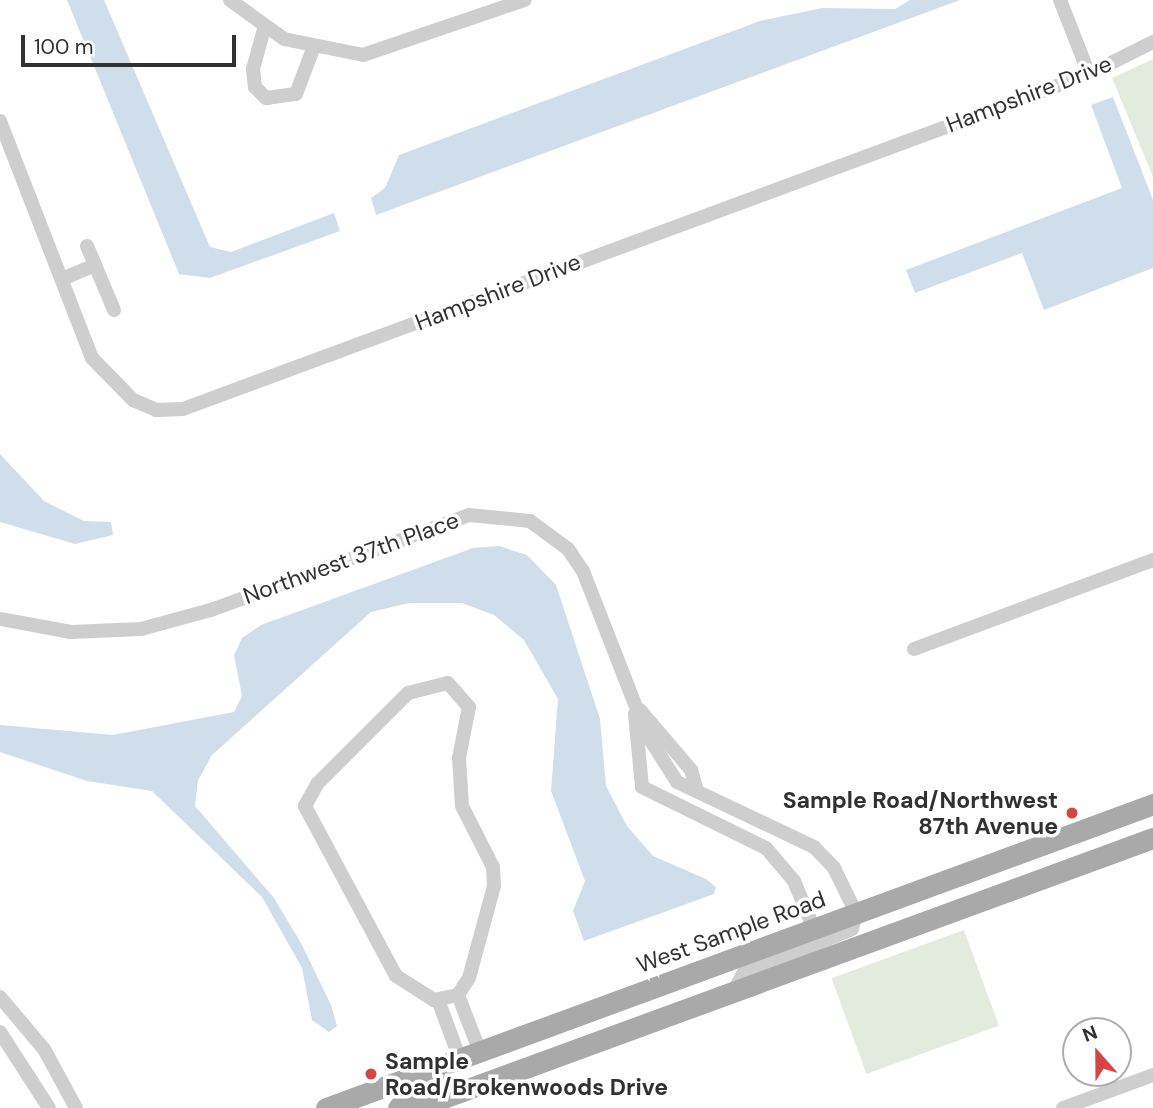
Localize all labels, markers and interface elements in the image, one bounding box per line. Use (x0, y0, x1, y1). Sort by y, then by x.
scale bar (24, 21, 240, 65)
text: 100 m (34, 33, 94, 61)
street label: Hampshire Drive (942, 50, 1116, 138)
street label: Hampshire Drive (411, 248, 585, 336)
street label: Northwest 37th Place (239, 506, 463, 610)
place label: Sample Road/Northwest 87th Avenue (783, 786, 1058, 840)
marker: Sample Road/Northwest 87th Avenue (1064, 805, 1080, 821)
street label: West Sample Road (633, 885, 829, 979)
north arrow (1062, 1017, 1132, 1087)
text: N (1079, 1020, 1101, 1048)
place label: Sample Road/Brokenwoods Drive (385, 1047, 668, 1101)
marker: Sample Road/Brokenwoods Drive (363, 1066, 379, 1082)

